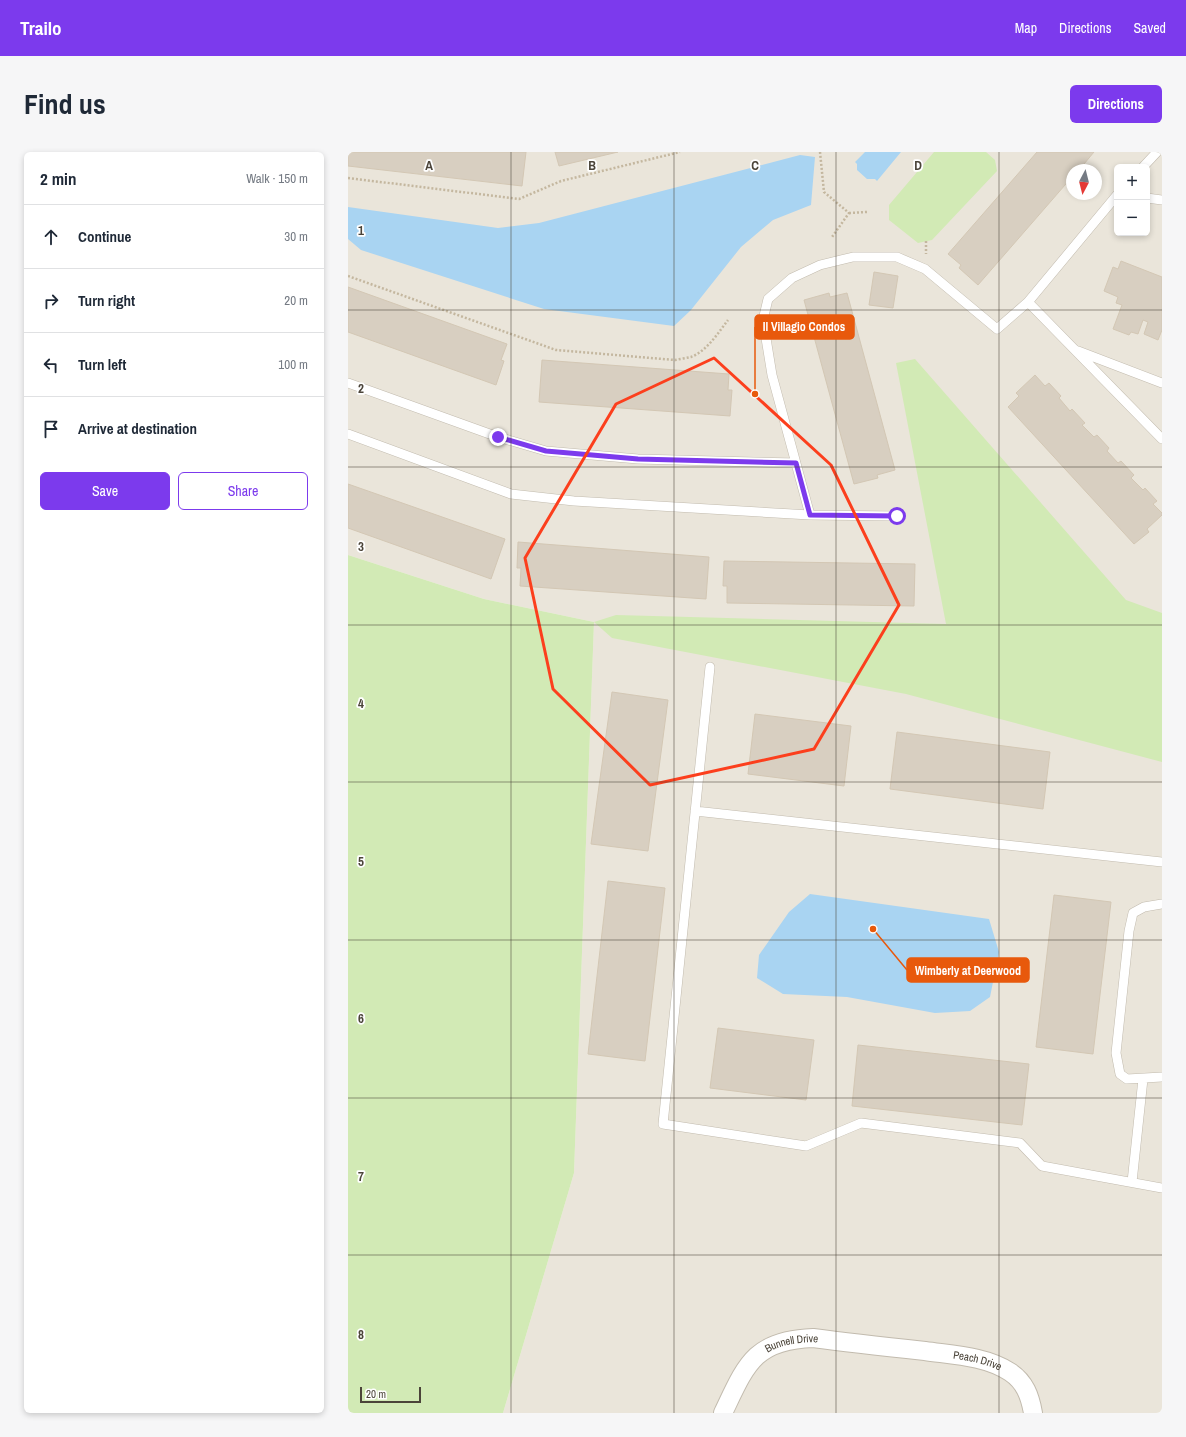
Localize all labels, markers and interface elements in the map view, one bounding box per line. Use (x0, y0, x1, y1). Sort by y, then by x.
text: Trailo (20, 15, 62, 41)
text: Map (1015, 19, 1037, 37)
text: Directions (1059, 19, 1111, 37)
text: Saved (1133, 19, 1166, 37)
text: Find us (24, 85, 106, 123)
button: Directions (1070, 85, 1162, 123)
text: A (425, 157, 433, 174)
text: B (588, 157, 596, 174)
text: C (751, 157, 759, 174)
text: D (914, 157, 922, 174)
north arrow (1066, 164, 1102, 200)
map controls (1114, 164, 1150, 236)
button: + (1114, 164, 1150, 200)
text: 2 min (40, 167, 76, 190)
text: Walk · 150 m (246, 170, 308, 187)
button: − (1114, 200, 1150, 236)
text: 1 (358, 222, 364, 239)
icon: ahead (40, 226, 62, 248)
text: Continue (78, 226, 131, 247)
text: 30 m (284, 228, 308, 245)
icon: right (40, 290, 62, 312)
text: Turn right (78, 290, 135, 311)
text: 20 m (284, 292, 308, 309)
callout: Il Villagio Condos (755, 315, 854, 339)
text: Il Villagio Condos (763, 319, 846, 335)
icon: left (40, 354, 62, 376)
text: Turn left (78, 354, 126, 375)
text: 100 m (278, 356, 308, 373)
text: 2 (358, 380, 364, 397)
icon: arrive (40, 418, 62, 440)
text: Arrive at destination (78, 418, 197, 439)
route end (489, 428, 507, 446)
button: Save (40, 472, 170, 510)
button: Share (178, 472, 308, 510)
route start (888, 507, 906, 525)
text: 3 (358, 538, 364, 555)
text: 4 (358, 695, 364, 712)
text: 5 (358, 853, 364, 870)
callout: Wimberly at Deerwood (907, 958, 1029, 982)
text: Wimberly at Deerwood (915, 963, 1021, 979)
text: 6 (358, 1010, 364, 1027)
text: 7 (358, 1168, 364, 1185)
text: 8 (358, 1326, 364, 1343)
street label: Bunnell Drive (762, 1331, 819, 1355)
street label: Peach Drive (952, 1348, 1004, 1373)
scale bar (360, 1385, 421, 1404)
text: 20 m (366, 1387, 386, 1401)

